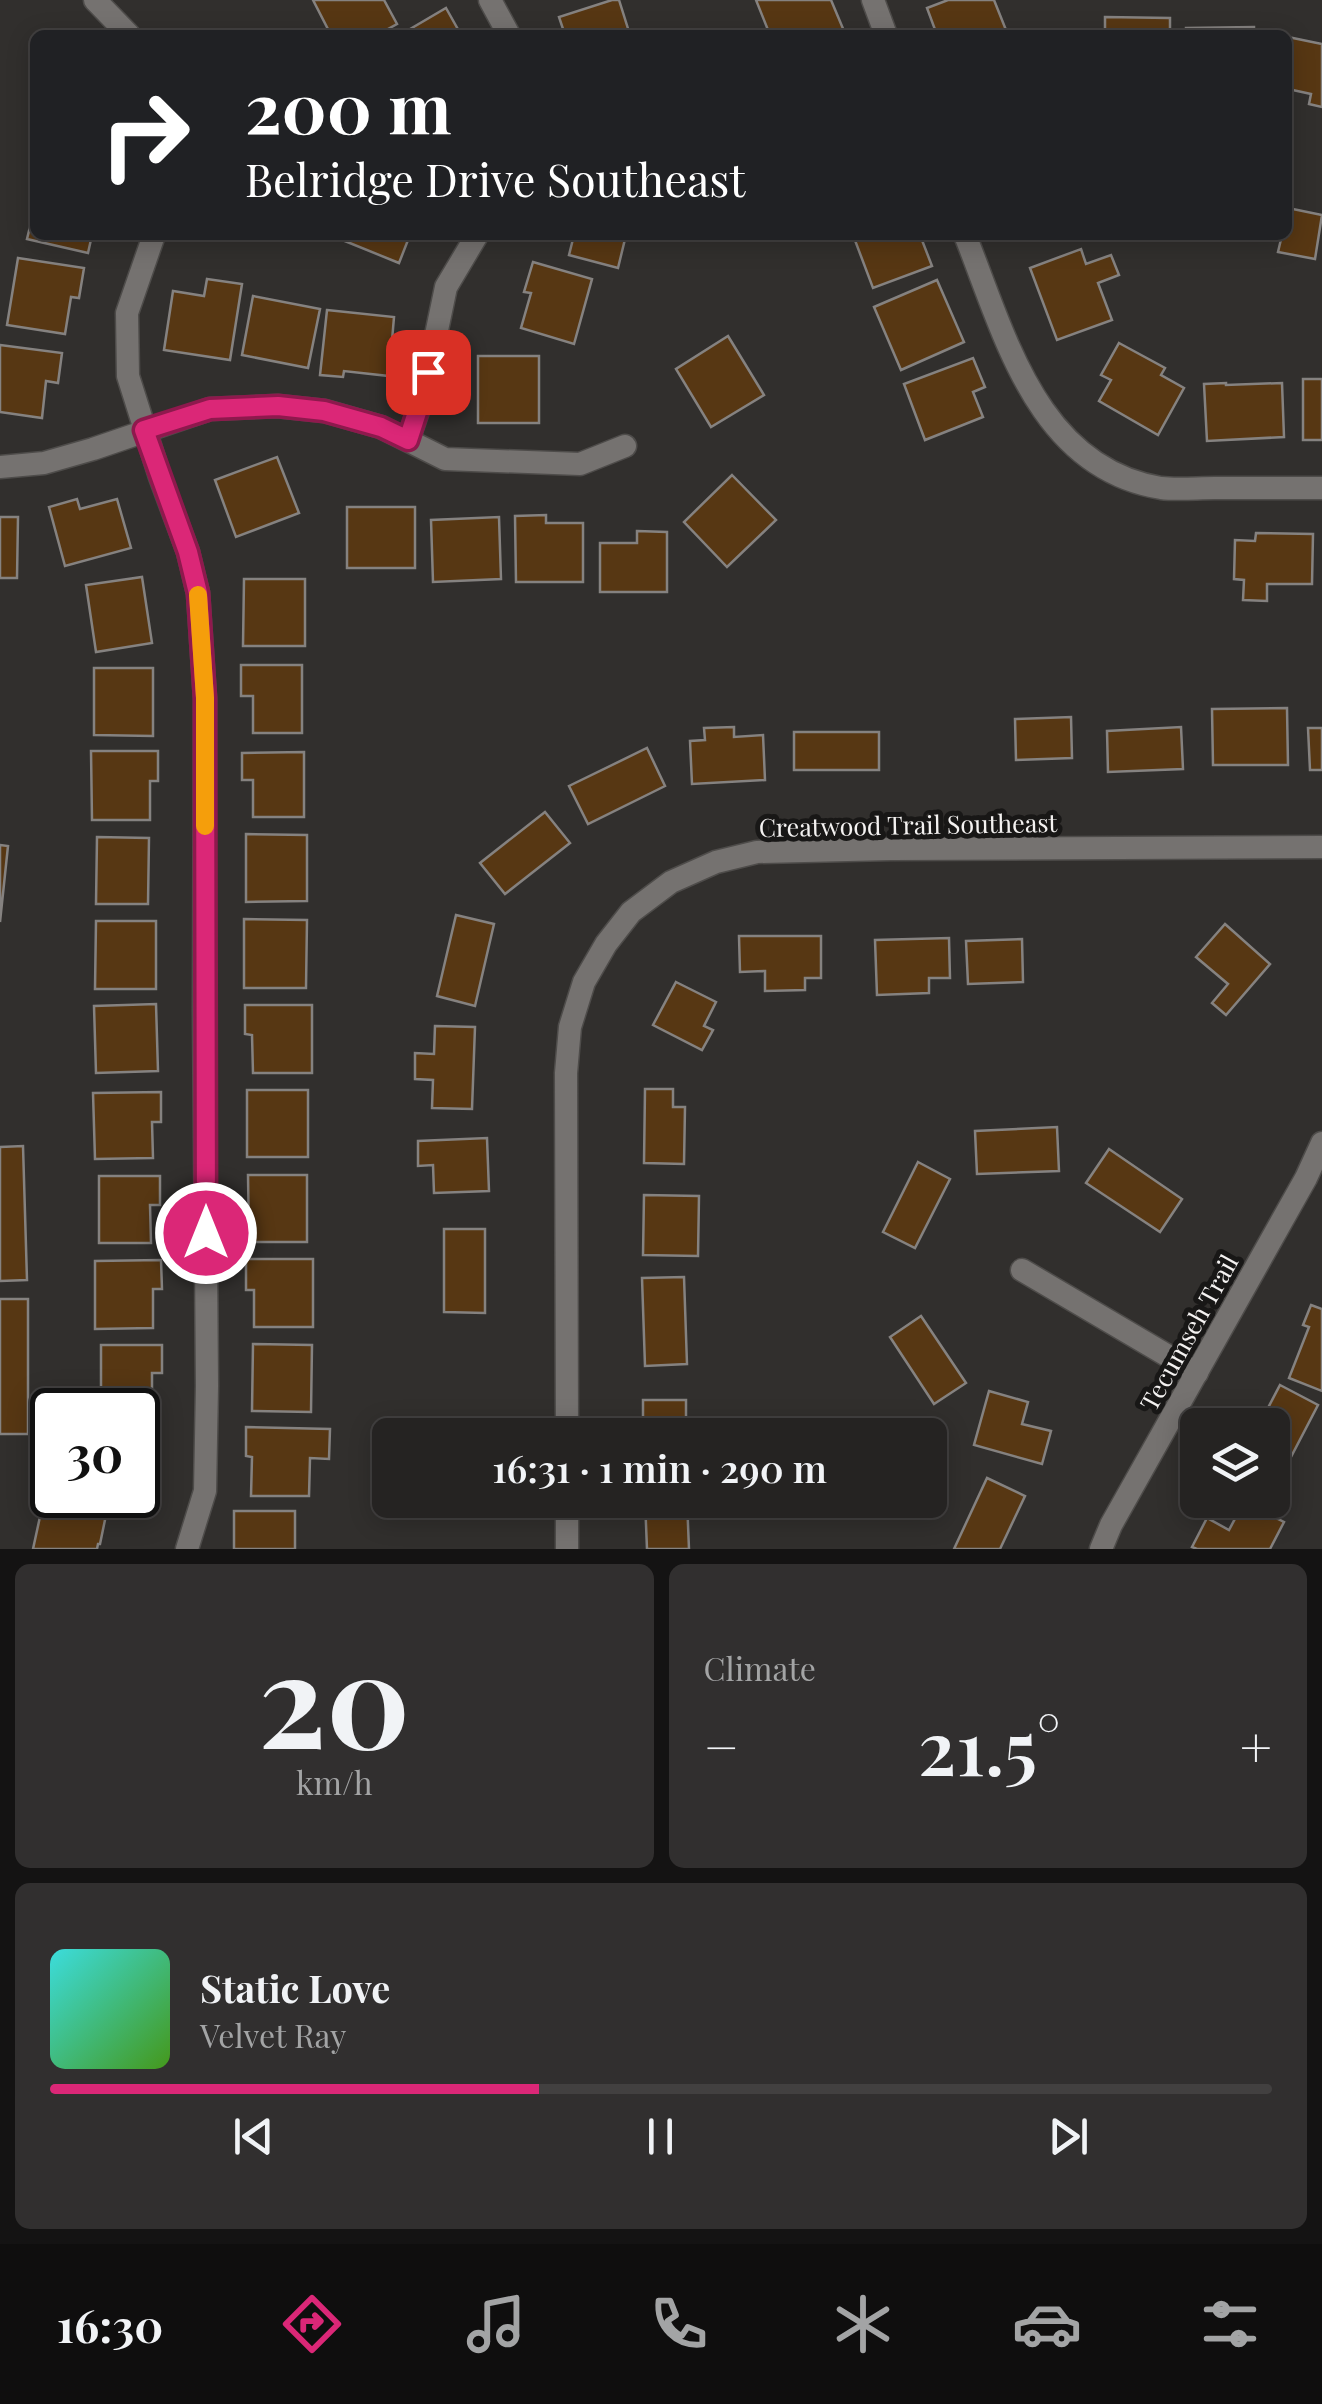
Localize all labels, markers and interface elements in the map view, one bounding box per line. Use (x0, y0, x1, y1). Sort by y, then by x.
text: 200 m (245, 58, 452, 152)
icon: right (80, 70, 210, 200)
text: Belridge Drive Southeast (245, 148, 745, 208)
pin (386, 330, 471, 415)
icon: arrive (401, 345, 456, 400)
street label: Creatwood Trail Southeast (758, 805, 1059, 843)
position arrow (154, 1181, 258, 1285)
street label: Tecumseh Trail (1131, 1248, 1245, 1416)
speed limit sign: 30 (30, 1388, 160, 1518)
map controls (1180, 1408, 1290, 1518)
button: layers (1180, 1408, 1290, 1518)
text: 16:31 · 1 min · 290 m (492, 1442, 827, 1493)
text: 20 (258, 1608, 410, 1782)
text: Climate (704, 1646, 816, 1689)
text: 21.5° (918, 1695, 1061, 1795)
text: − (704, 1708, 739, 1782)
text: + (1240, 1708, 1272, 1782)
text: km/h (296, 1760, 373, 1803)
text: Static Love (200, 1962, 390, 2013)
text: Velvet Ray (200, 2013, 347, 2056)
icon: previous (226, 2109, 281, 2164)
icon: pause (633, 2109, 688, 2164)
icon: next (1041, 2109, 1096, 2164)
icon: directions (277, 2289, 347, 2359)
icon: music (461, 2289, 531, 2359)
icon: phone (644, 2289, 714, 2359)
icon: climate (828, 2289, 898, 2359)
icon: car (1012, 2289, 1082, 2359)
icon: filters (1195, 2289, 1265, 2359)
text: 16:30 (57, 2294, 163, 2354)

